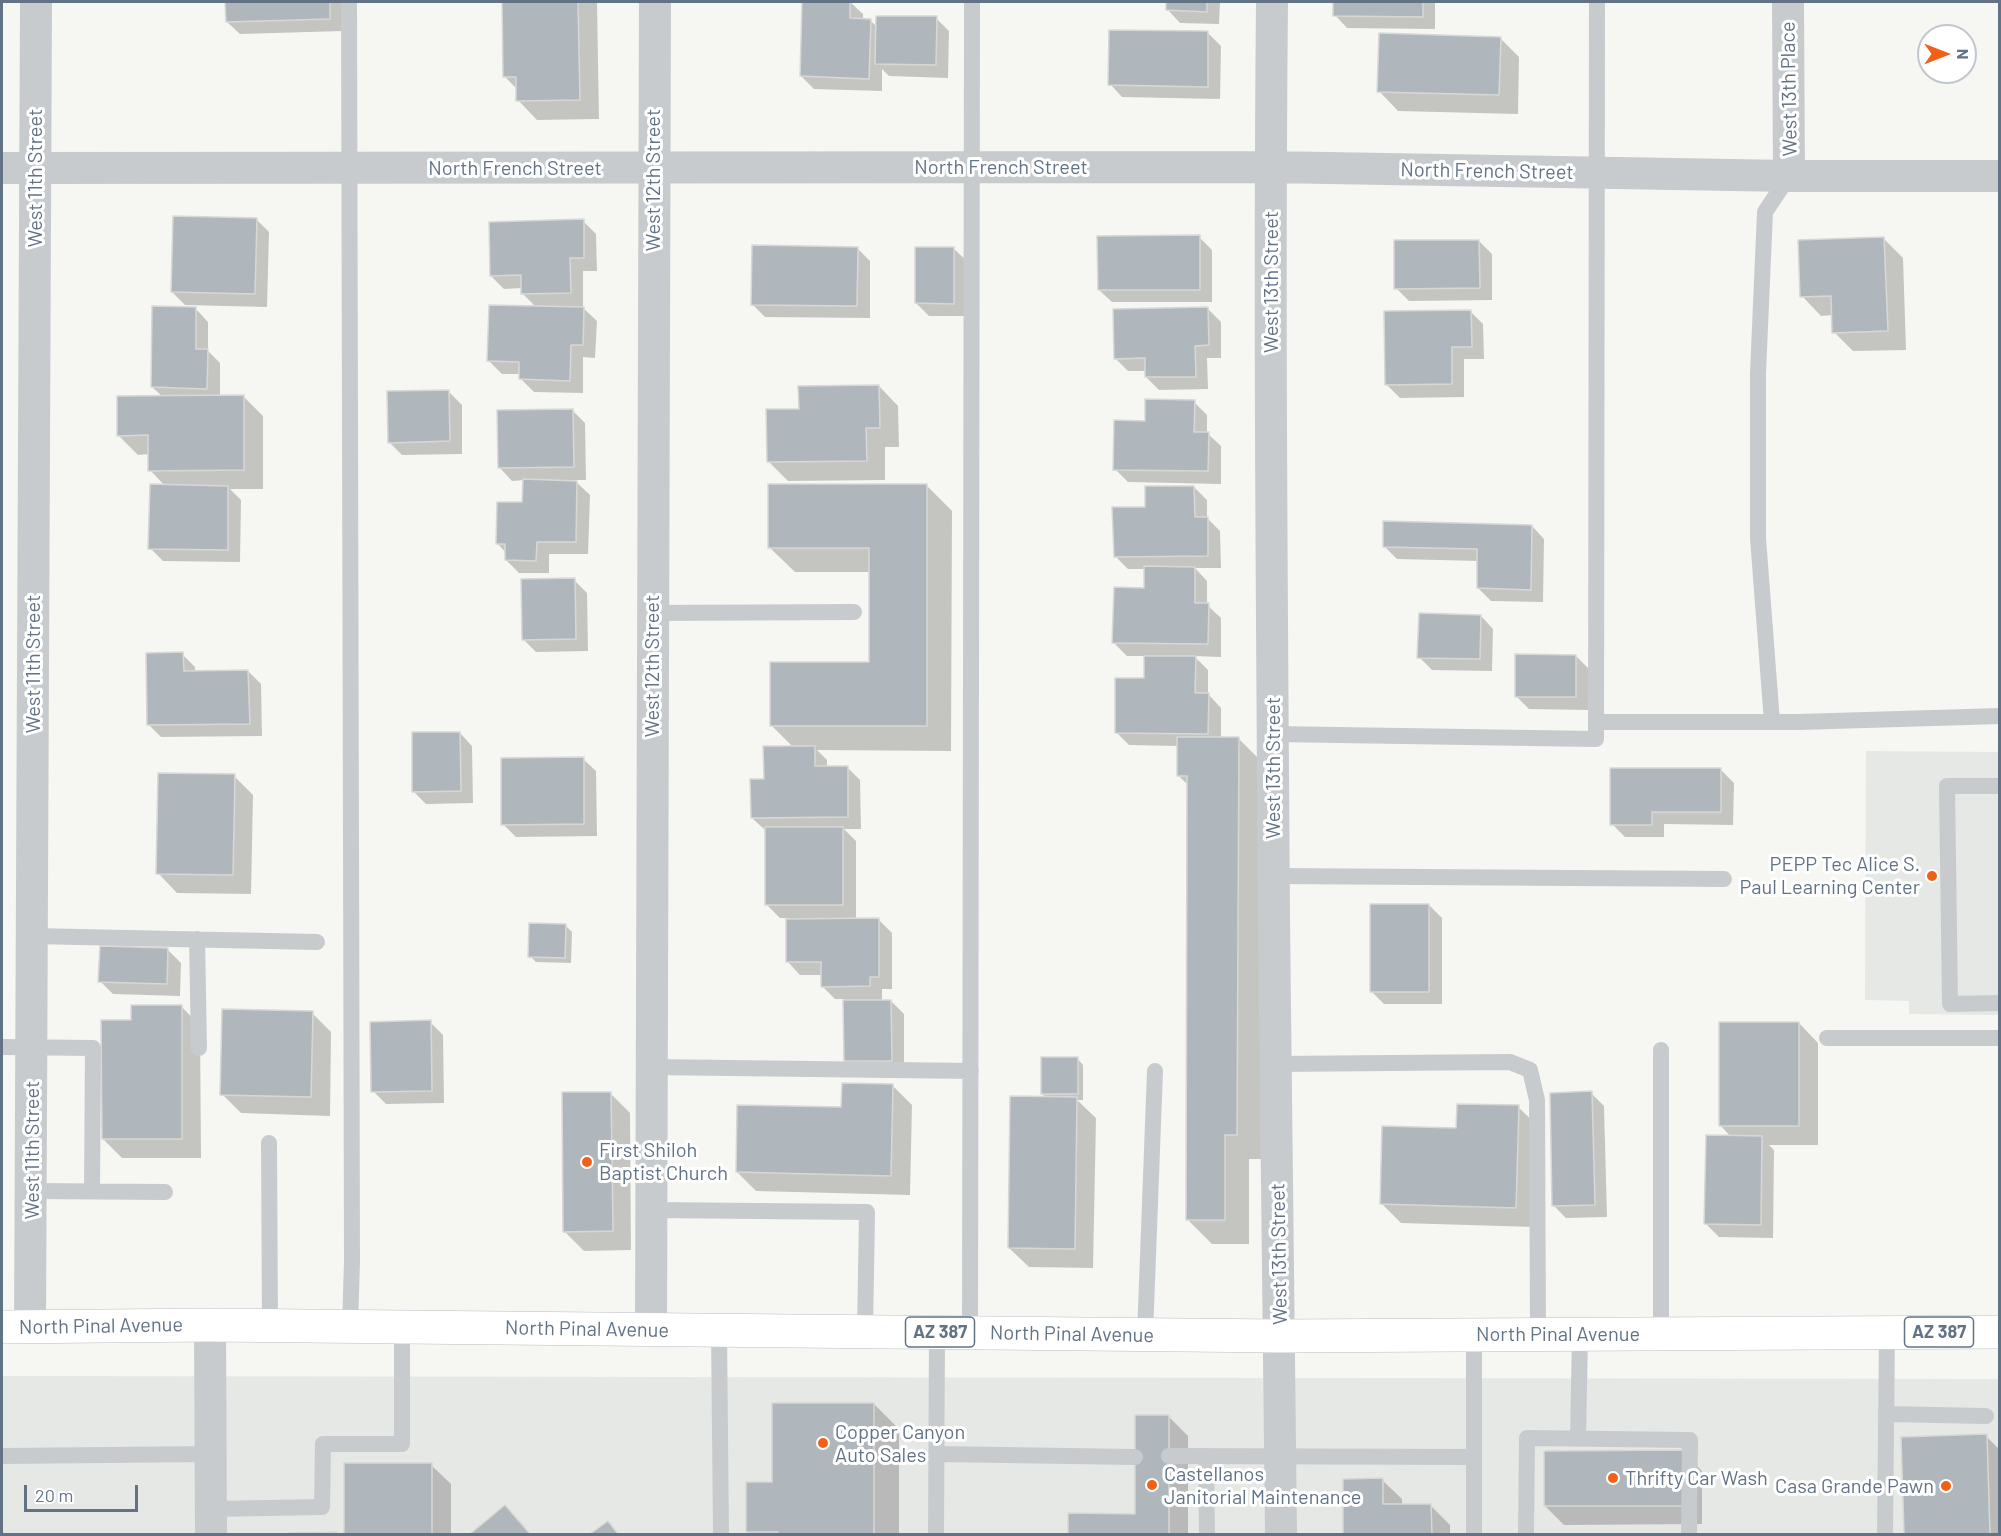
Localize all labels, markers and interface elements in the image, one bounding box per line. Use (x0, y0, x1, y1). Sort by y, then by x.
street label: West 13th Place (1776, 21, 1802, 157)
north arrow (1917, 24, 1977, 84)
text: N (1954, 49, 1973, 59)
street label: West 11th Street (23, 109, 47, 247)
street label: West 12th Street (641, 109, 665, 251)
street label: North French Street (914, 155, 1088, 179)
street label: North French Street (428, 156, 602, 180)
street label: North French Street (1400, 157, 1574, 185)
street label: West 13th Street (1259, 211, 1283, 353)
street label: West 11th Street (21, 595, 45, 733)
street label: West 12th Street (640, 595, 664, 737)
street label: West 13th Street (1261, 697, 1285, 839)
place label: PEPP Tec Alice S. Paul Learning Center (1739, 852, 1920, 899)
marker: PEPP Tec Alice S. Paul Learning Center (1925, 869, 1939, 883)
street label: West 11th Street (20, 1081, 44, 1219)
place label: First Shiloh Baptist Church (599, 1138, 728, 1185)
marker: First Shiloh Baptist Church (580, 1155, 594, 1169)
street label: West 13th Street (1266, 1183, 1292, 1325)
street label: North Pinal Avenue (19, 1313, 183, 1339)
street label: North Pinal Avenue (505, 1316, 669, 1342)
road number: AZ 387 (906, 1317, 974, 1347)
road number: AZ 387 (1904, 1317, 1974, 1347)
street label: North Pinal Avenue (990, 1321, 1154, 1347)
street label: North Pinal Avenue (1476, 1322, 1640, 1346)
place label: Copper Canyon Auto Sales (835, 1420, 965, 1467)
marker: Copper Canyon Auto Sales (816, 1436, 830, 1450)
place label: Castellanos Janitorial Maintenance (1164, 1462, 1361, 1509)
place label: Thrifty Car Wash (1625, 1466, 1768, 1490)
marker: Thrifty Car Wash (1606, 1471, 1620, 1485)
scale bar (27, 1473, 141, 1511)
place label: Casa Grande Pawn (1775, 1474, 1934, 1498)
marker: Castellanos Janitorial Maintenance (1145, 1478, 1159, 1492)
marker: Casa Grande Pawn (1939, 1479, 1953, 1493)
text: 20 m (35, 1484, 73, 1506)

